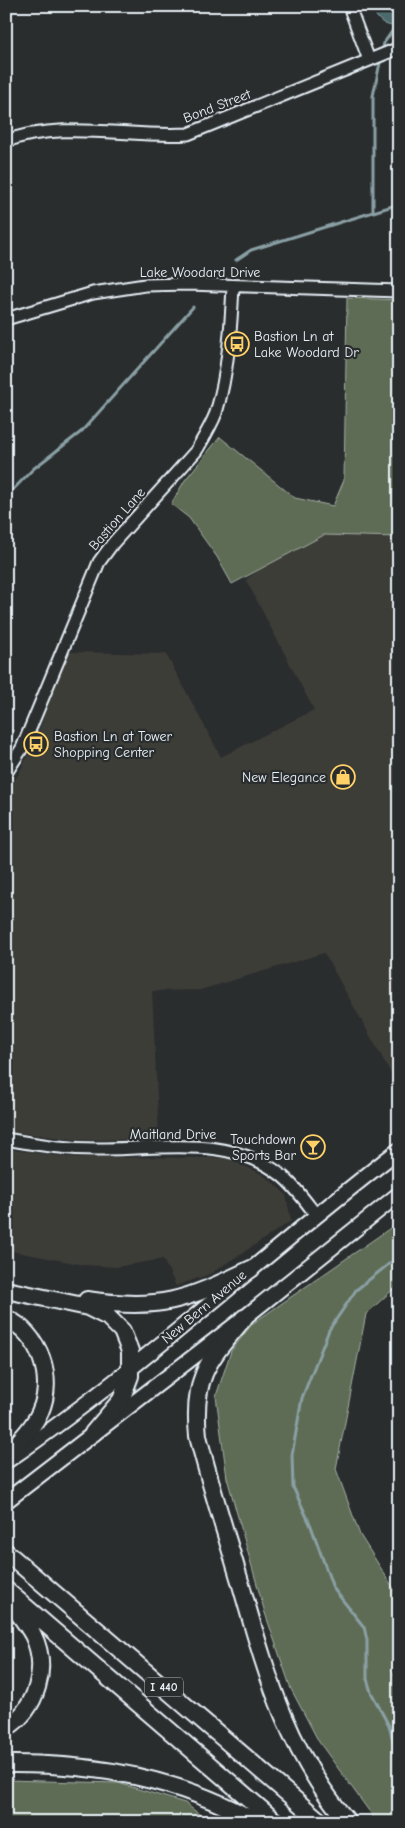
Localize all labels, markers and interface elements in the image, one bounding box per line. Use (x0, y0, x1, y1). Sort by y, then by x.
street label: Bond Street (181, 85, 254, 127)
street label: Lake Woodard Drive (140, 264, 260, 281)
place label: Bastion Ln at Lake Woodard Dr (254, 328, 359, 361)
bus stop icon: Bastion Ln at Lake Woodard Dr (224, 331, 250, 357)
street label: Bastion Lane (85, 484, 149, 554)
place label: Bastion Ln at Tower Shopping Center (54, 728, 172, 761)
bus stop icon: Bastion Ln at Tower Shopping Center (23, 731, 49, 757)
shop icon: New Elegance (330, 764, 356, 790)
place label: New Elegance (242, 769, 326, 786)
street label: Maitland Drive (130, 1126, 216, 1143)
place label: Touchdown Sports Bar (230, 1131, 296, 1164)
bar icon: Touchdown Sports Bar (300, 1134, 326, 1160)
street label: New Bern Avenue (158, 1267, 250, 1347)
road number: I 440 (145, 1678, 183, 1696)

